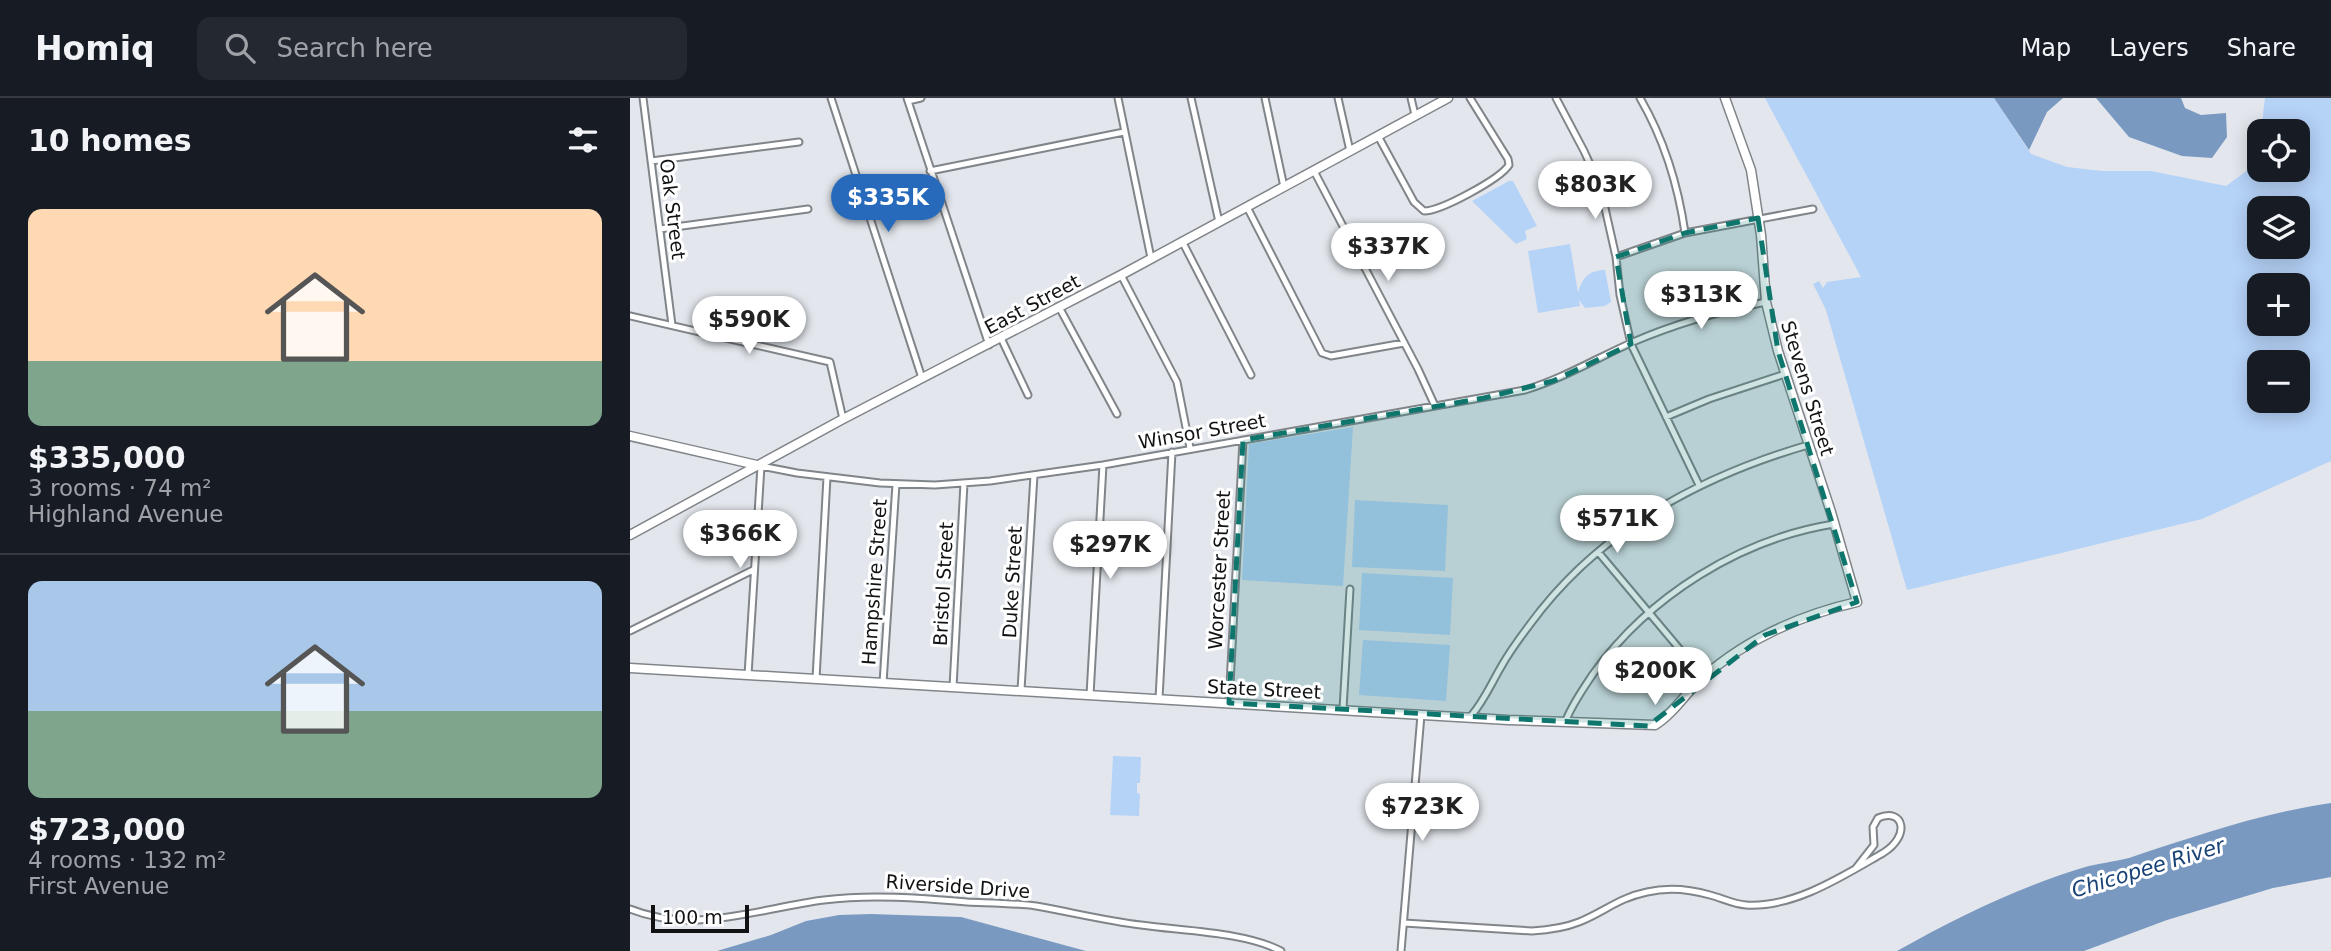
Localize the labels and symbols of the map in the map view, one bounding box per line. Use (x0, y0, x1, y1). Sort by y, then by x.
street label: Oak Street (656, 157, 690, 261)
pin: $803K (1546, 162, 1644, 221)
pin: $335K (839, 174, 937, 234)
pin: $337K (1339, 223, 1437, 283)
street label: East Street (981, 270, 1083, 338)
pin: $313K (1652, 272, 1750, 331)
pin: $590K (700, 296, 798, 356)
street label: Stevens Street (1777, 318, 1839, 458)
street label: Winsor Street (1137, 409, 1267, 453)
street label: Worcester Street (1204, 490, 1234, 650)
pin: $571K (1568, 496, 1666, 555)
street label: Hampshire Street (857, 498, 891, 666)
pin: $366K (691, 510, 789, 570)
street label: Bristol Street (929, 521, 957, 647)
pin: $297K (1061, 522, 1159, 581)
street label: Duke Street (998, 525, 1026, 639)
pin: $200K (1606, 648, 1704, 707)
street label: State Street (1206, 675, 1322, 703)
pin: $723K (1373, 784, 1471, 843)
water label: Chicopee River (2069, 833, 2229, 903)
street label: Riverside Drive (885, 870, 1031, 902)
scale bar (651, 902, 749, 934)

